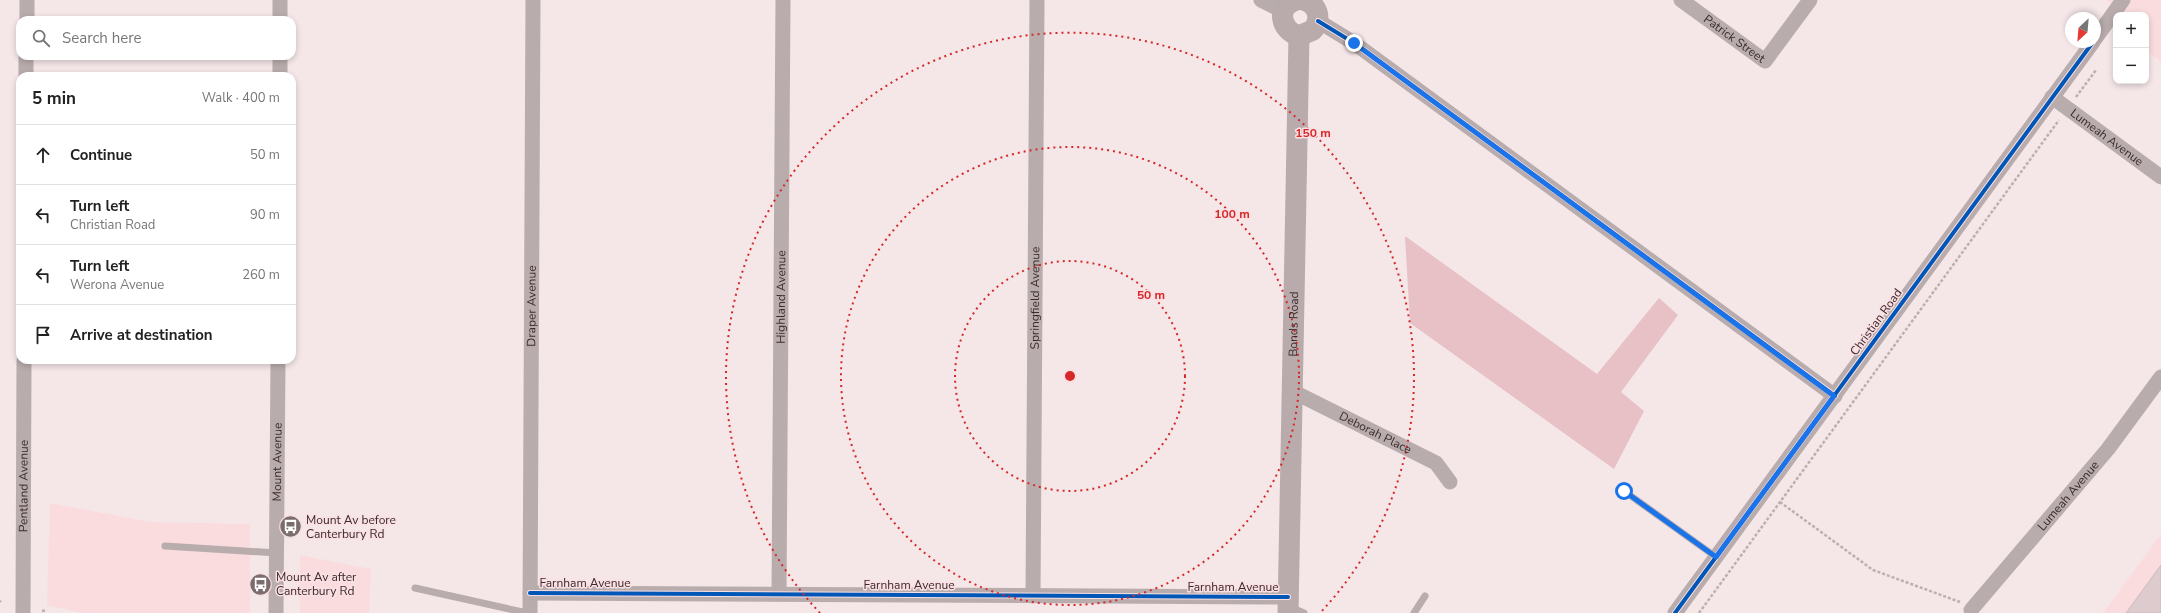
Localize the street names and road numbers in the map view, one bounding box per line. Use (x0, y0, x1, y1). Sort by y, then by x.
street label: Patrick Street (1700, 11, 1769, 67)
street label: Lumeah Avenue (2067, 105, 2147, 169)
street label: Springfield Avenue (1027, 246, 1043, 350)
street label: Highland Avenue (773, 250, 789, 344)
street label: Draper Avenue (523, 265, 540, 347)
street label: Christian Road (1846, 285, 1906, 359)
street label: Bonds Road (1285, 291, 1302, 357)
street label: Deborah Place (1337, 408, 1414, 457)
street label: Mount Avenue (269, 423, 286, 501)
street label: Pentland Avenue (15, 440, 32, 532)
street label: Lumeah Avenue (2034, 457, 2102, 534)
street label: Farnham Avenue (539, 575, 631, 591)
street label: Farnham Avenue (863, 577, 955, 593)
street label: Farnham Avenue (1187, 579, 1279, 595)

